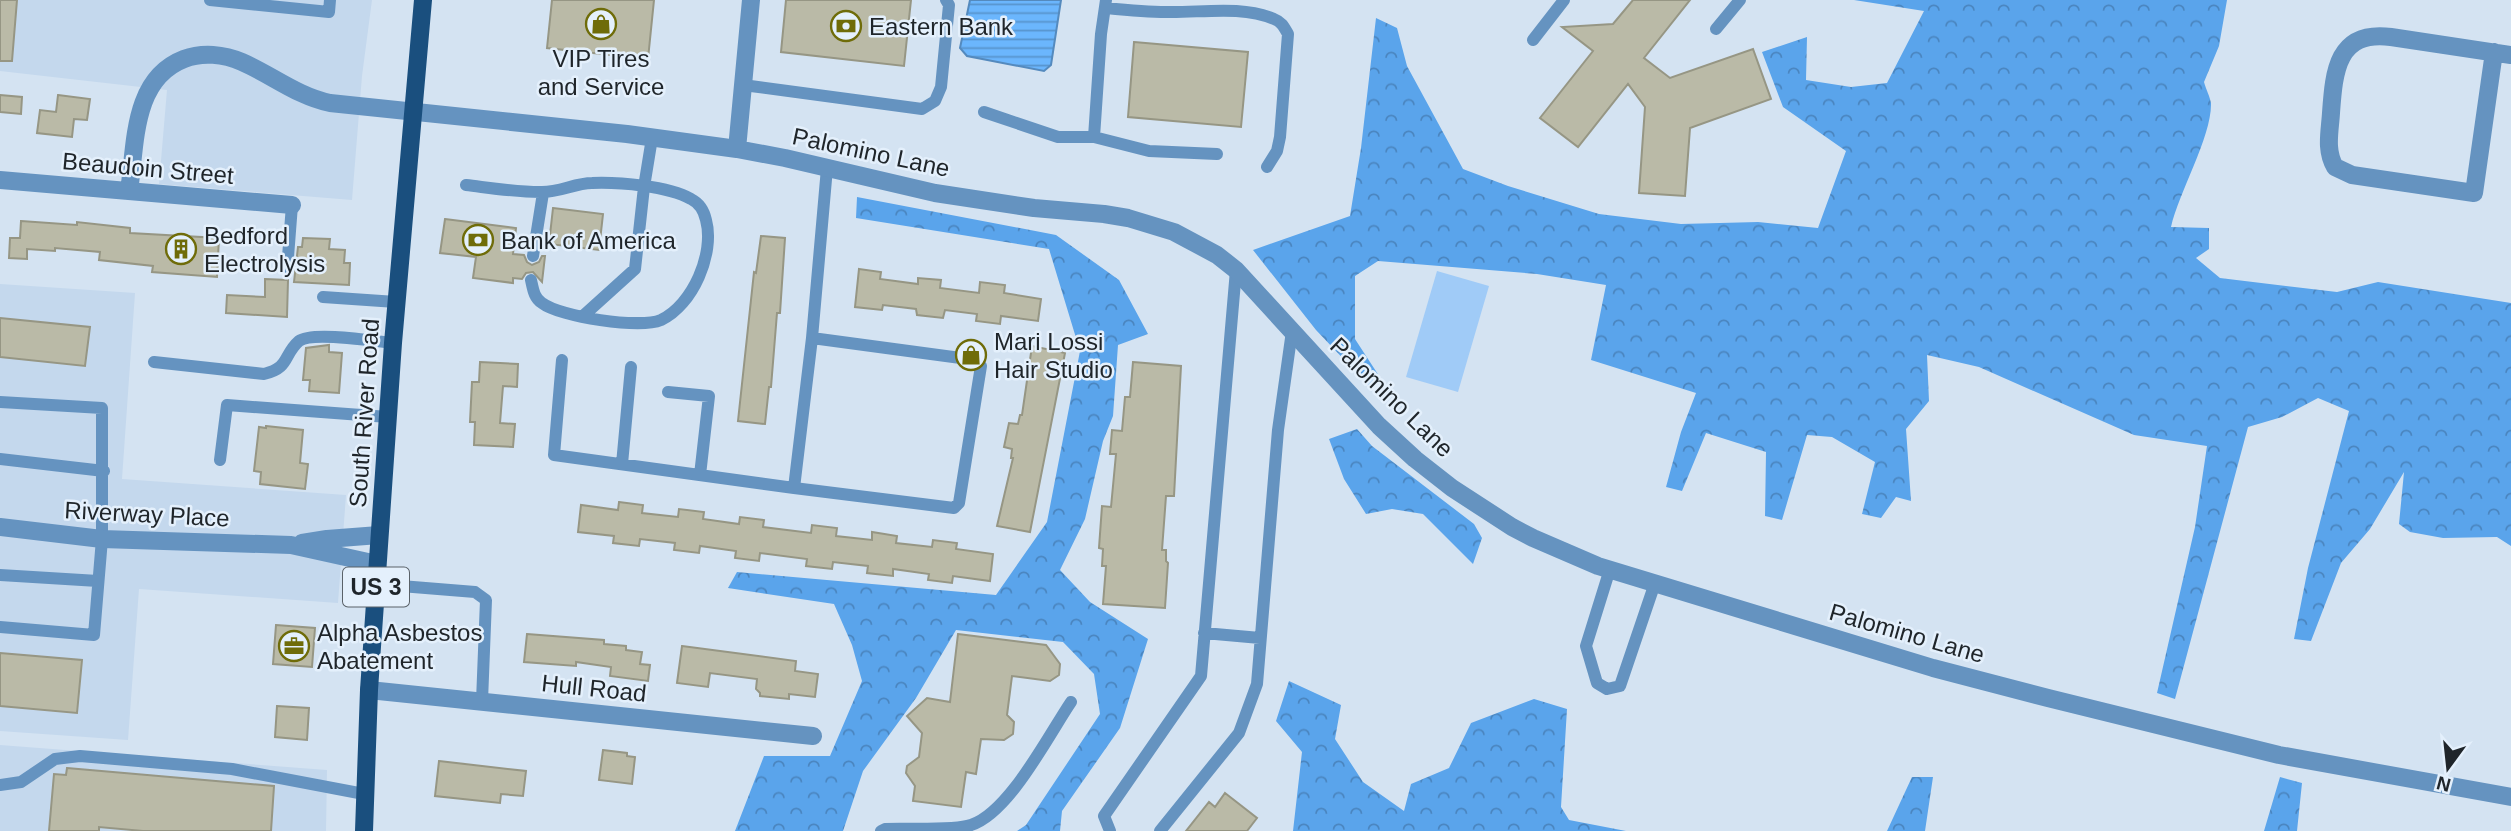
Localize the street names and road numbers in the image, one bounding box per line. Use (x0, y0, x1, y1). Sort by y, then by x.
street label: Palomino Lane (790, 122, 952, 182)
street label: Beaudoin Street (61, 147, 235, 189)
street label: South River Road (344, 318, 384, 508)
street label: Palomino Lane (1325, 332, 1459, 462)
street label: Riverway Place (64, 496, 230, 532)
road number: US 3 (343, 568, 409, 607)
street label: Palomino Lane (1826, 598, 1988, 668)
street label: Hull Road (540, 669, 648, 707)

